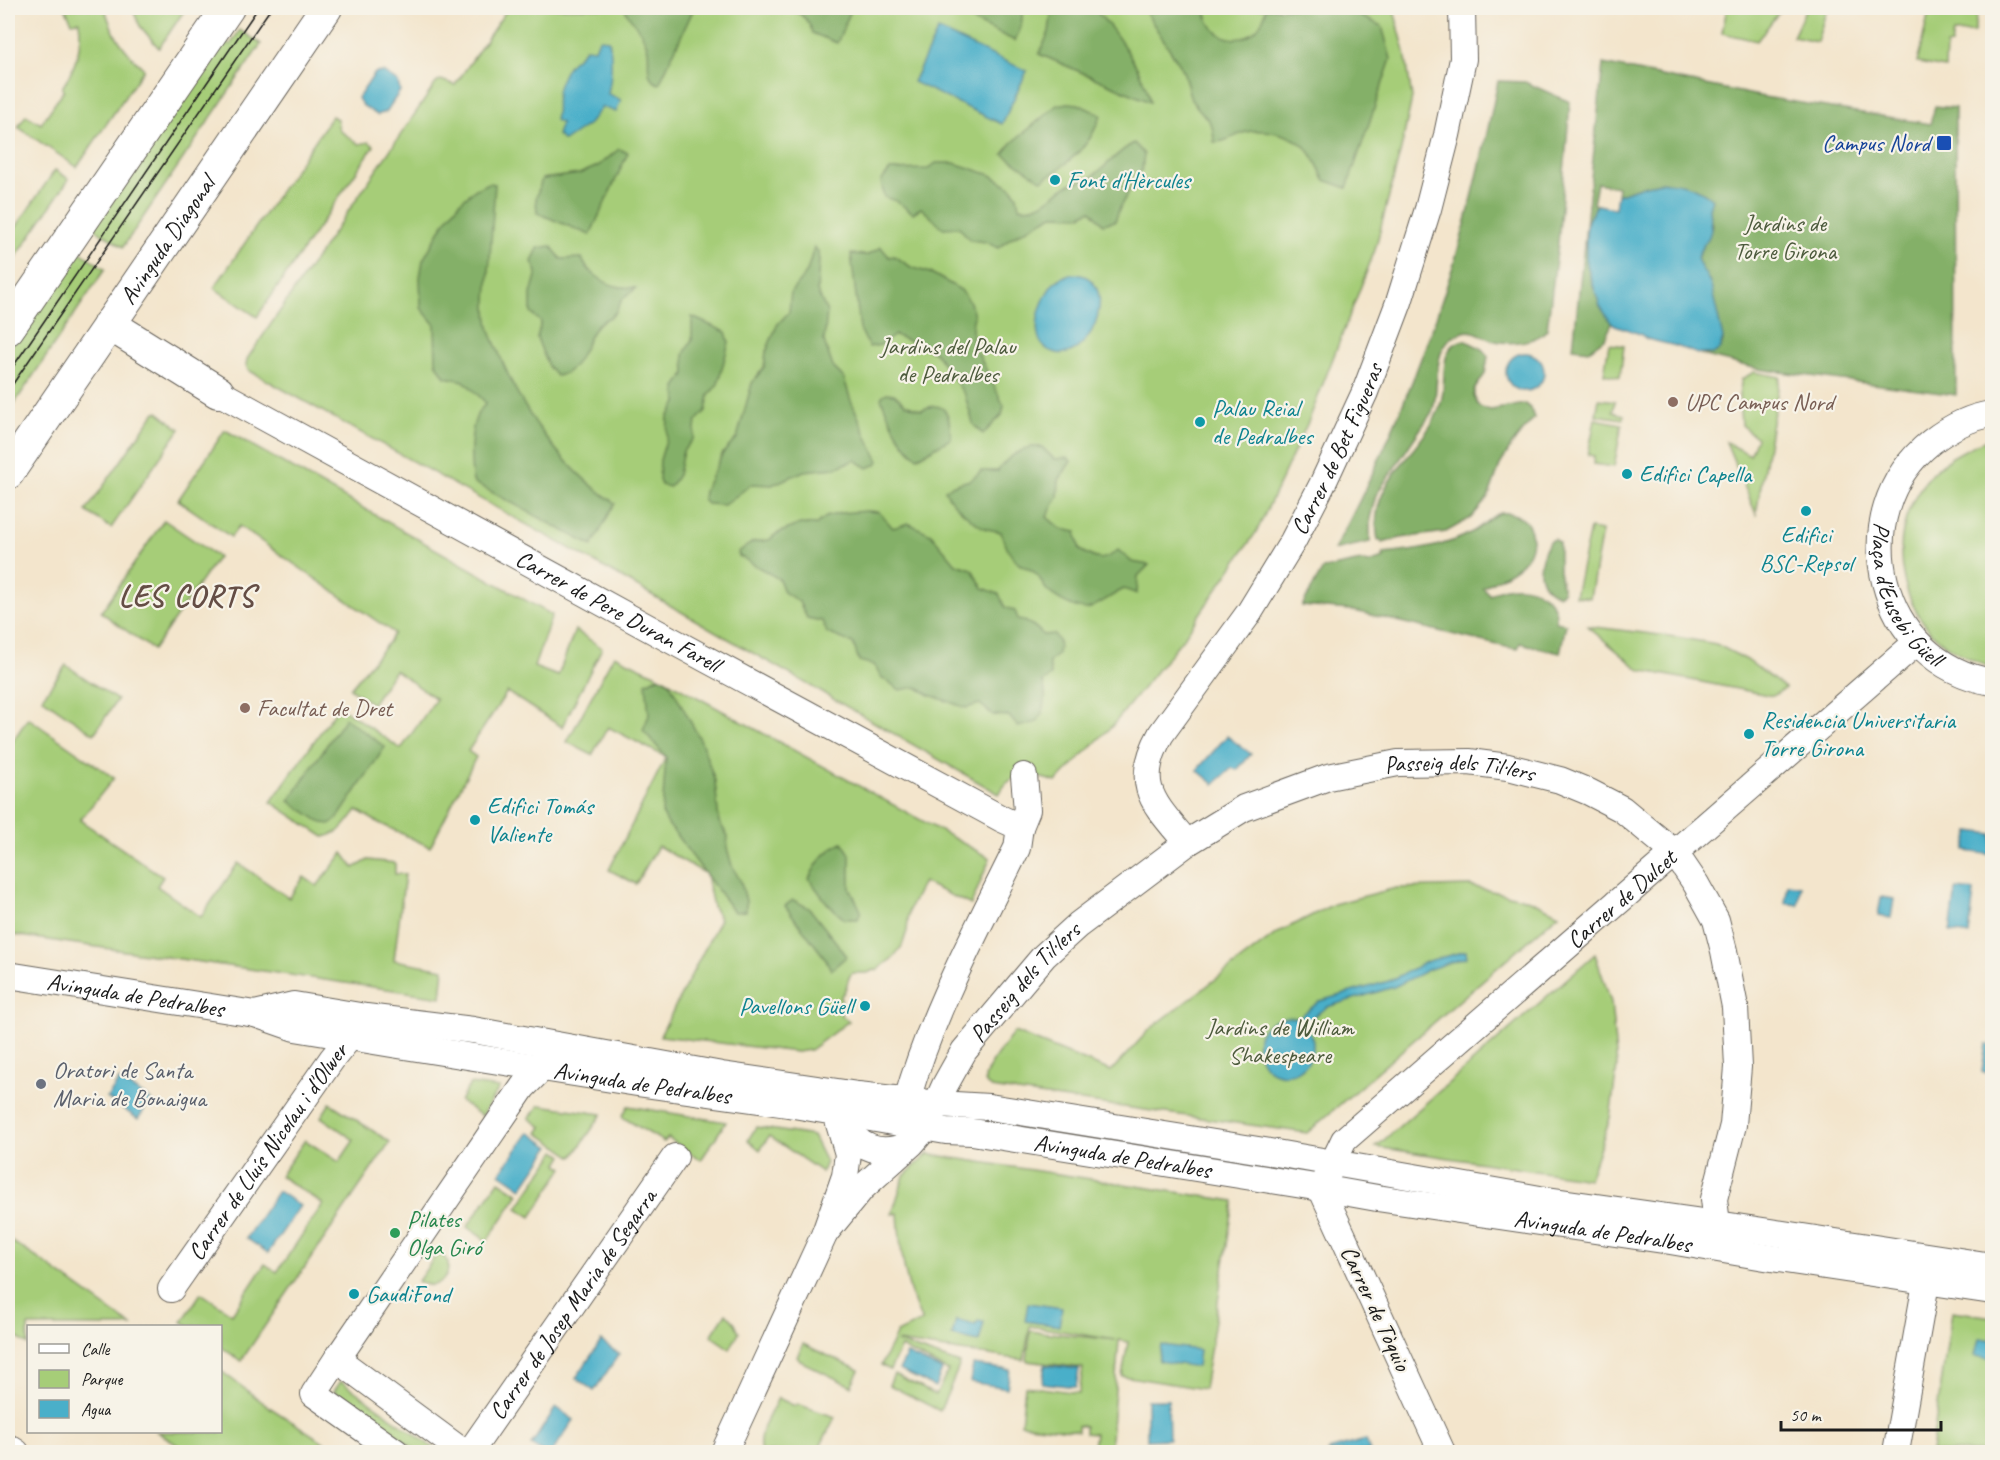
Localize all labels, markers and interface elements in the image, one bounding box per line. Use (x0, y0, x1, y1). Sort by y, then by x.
place label: Campus Nord (1822, 128, 1934, 158)
marker: Campus Nord (1935, 134, 1953, 152)
place label: Font d'Hèrcules (1067, 165, 1193, 195)
street label: Avinguda Diagonal (113, 167, 224, 310)
marker: Font d'Hèrcules (1048, 173, 1062, 187)
park label: Jardins de Torre Girona (1734, 208, 1837, 266)
park label: Jardins del Palau de Pedralbes (879, 331, 1018, 389)
street label: Carrer de Bet Figueras (1284, 357, 1390, 540)
place label: UPC Campus Nord (1685, 387, 1837, 417)
place label: Palau Reial de Pedralbes (1212, 393, 1314, 451)
marker: UPC Campus Nord (1666, 395, 1680, 409)
marker: Palau Reial de Pedralbes (1193, 415, 1207, 429)
place label: Edifici Capella (1639, 459, 1753, 489)
marker: Edifici Capella (1620, 467, 1634, 481)
marker: Edifici BSC-Repsol (1799, 504, 1813, 518)
place label: Edifici BSC-Repsol (1759, 520, 1856, 578)
street label: Plaça d'Eusebi Güell (1866, 521, 1952, 676)
street label: Carrer de Pere Duran Farell (511, 543, 729, 681)
district label: LES CORTS (119, 577, 261, 615)
place label: Facultat de Dret (257, 693, 394, 723)
marker: Facultat de Dret (238, 701, 252, 715)
place label: Residencia Universitaria Torre Girona (1761, 705, 1957, 763)
marker: Residencia Universitaria Torre Girona (1742, 727, 1756, 741)
street label: Passeig dels Til·lers (1381, 747, 1540, 789)
place label: Edifici Tomás Valiente (487, 791, 596, 849)
marker: Edifici Tomás Valiente (468, 813, 482, 827)
street label: Carrer de Dulcet (1560, 842, 1684, 955)
street label: Passeig dels Til·lers (963, 914, 1088, 1048)
street label: Avinguda de Pedralbes (45, 966, 229, 1024)
place label: Pavellons Güell (739, 991, 857, 1021)
marker: Pavellons Güell (858, 999, 872, 1013)
park label: Jardins de William Shakespeare (1205, 1012, 1355, 1070)
street label: Carrer de Lluís Nicolau i d'Olwer (181, 1035, 356, 1266)
place label: Oratori de Santa Maria de Bonaigua (53, 1055, 208, 1113)
street label: Avinguda de Pedralbes (552, 1055, 735, 1111)
marker: Oratori de Santa Maria de Bonaigua (34, 1077, 48, 1091)
street label: Avinguda de Pedralbes (1032, 1127, 1216, 1186)
street label: Carrer de Josep Maria de Segarra (482, 1181, 664, 1425)
street label: Avinguda de Pedralbes (1512, 1203, 1696, 1260)
place label: Pilates Olga Giró (407, 1204, 485, 1262)
marker: Pilates Olga Giró (388, 1226, 402, 1240)
street label: Carrer de Tòquio (1334, 1241, 1419, 1377)
place label: GaudiFond (366, 1279, 454, 1309)
marker: GaudiFond (347, 1287, 361, 1301)
legend (27, 1325, 222, 1433)
text: Calle (81, 1338, 110, 1360)
text: Parque (81, 1368, 123, 1390)
scale bar (1781, 1394, 1942, 1432)
text: Agua (81, 1398, 112, 1420)
text: 50 m (1790, 1404, 1823, 1426)

